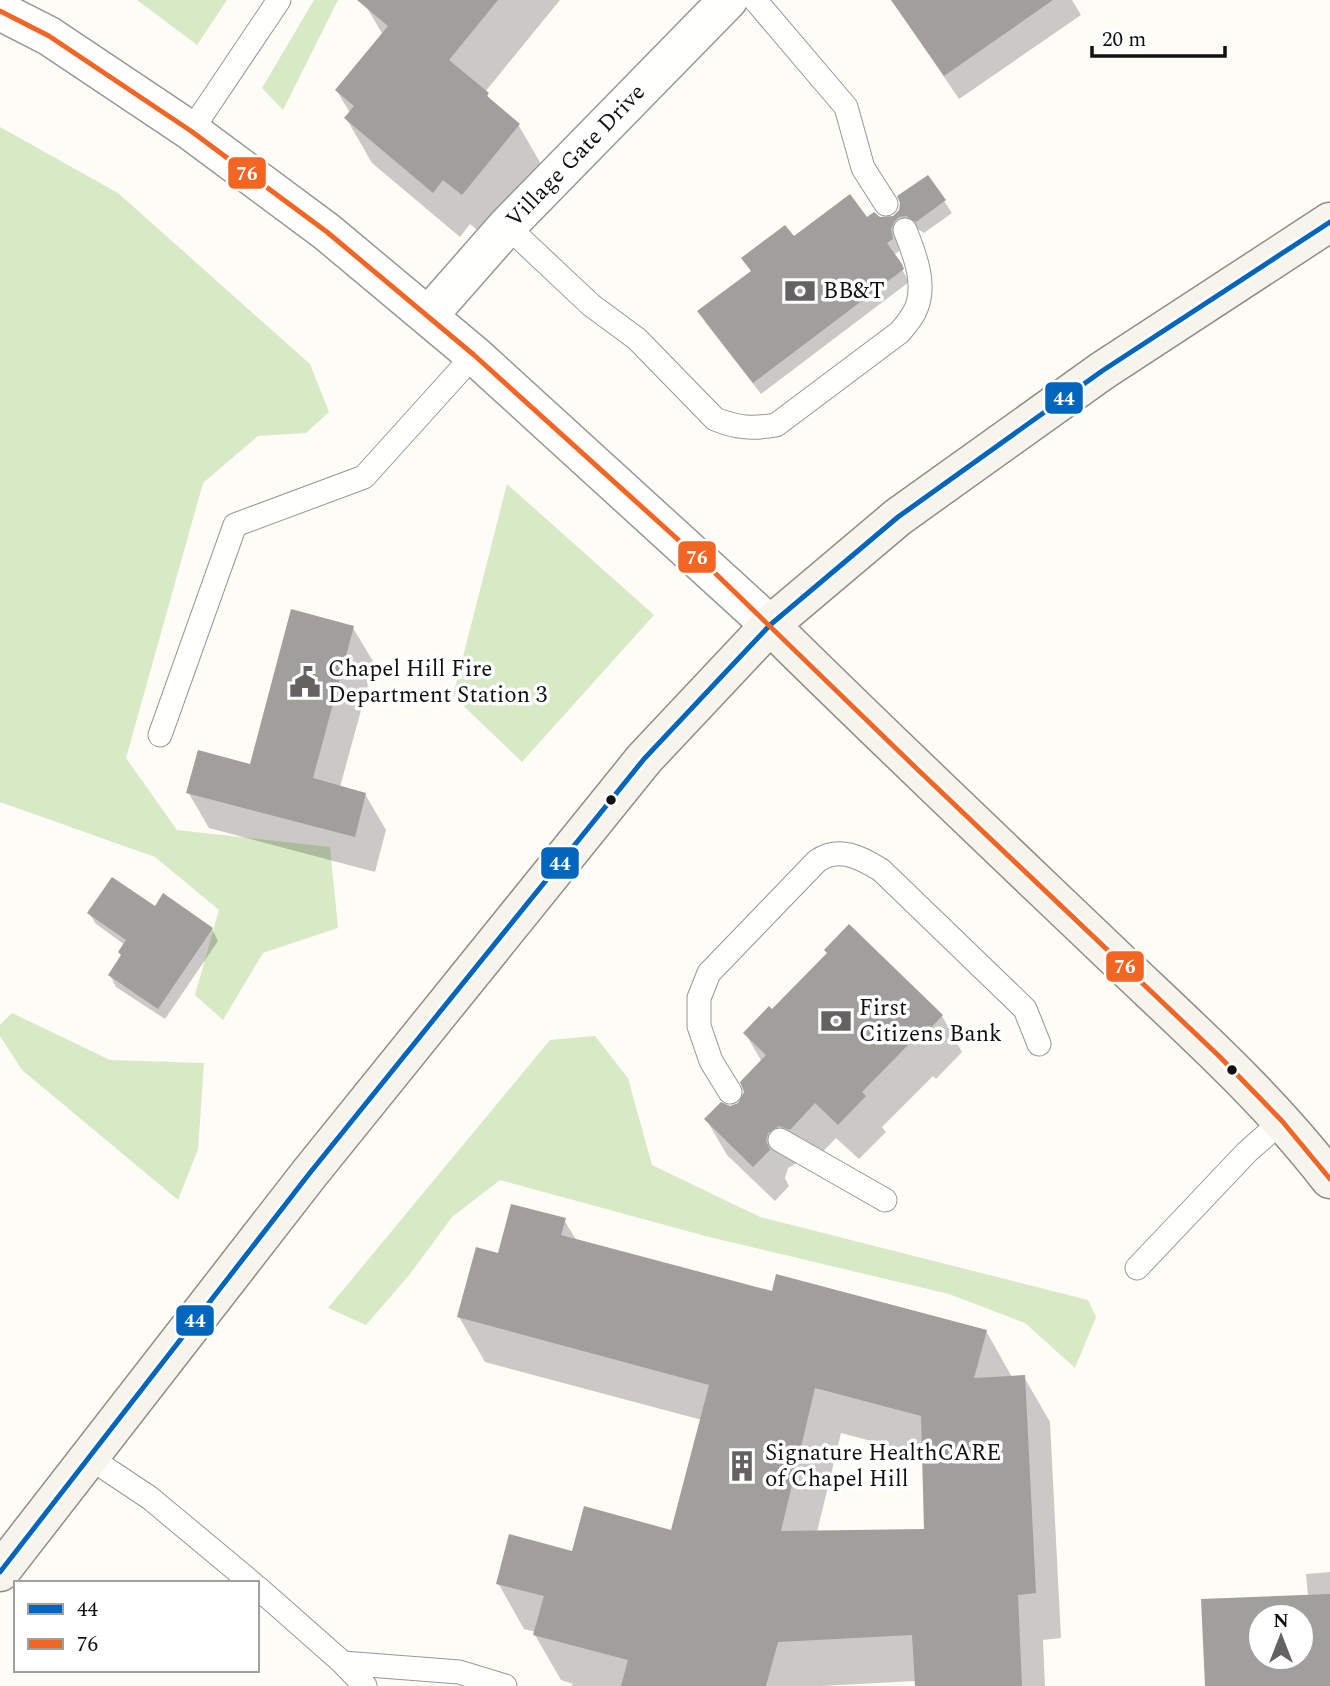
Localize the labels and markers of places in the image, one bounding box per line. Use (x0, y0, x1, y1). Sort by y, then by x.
bank icon: BB&T (783, 274, 817, 308)
place label: BB&T (823, 274, 885, 309)
place label: Chapel Hill Fire Department Station 3 (328, 652, 547, 713)
public building icon: Chapel Hill Fire Department Station 3 (288, 665, 322, 699)
unlabelled marker (604, 793, 618, 807)
place label: First Citizens Bank (859, 991, 1002, 1052)
bank icon: First Citizens Bank (819, 1004, 853, 1038)
unlabelled marker (1225, 1063, 1239, 1077)
place label: Signature HealthCARE of Chapel Hill (765, 1436, 1001, 1497)
building icon: Signature HealthCARE of Chapel Hill (725, 1449, 759, 1483)

